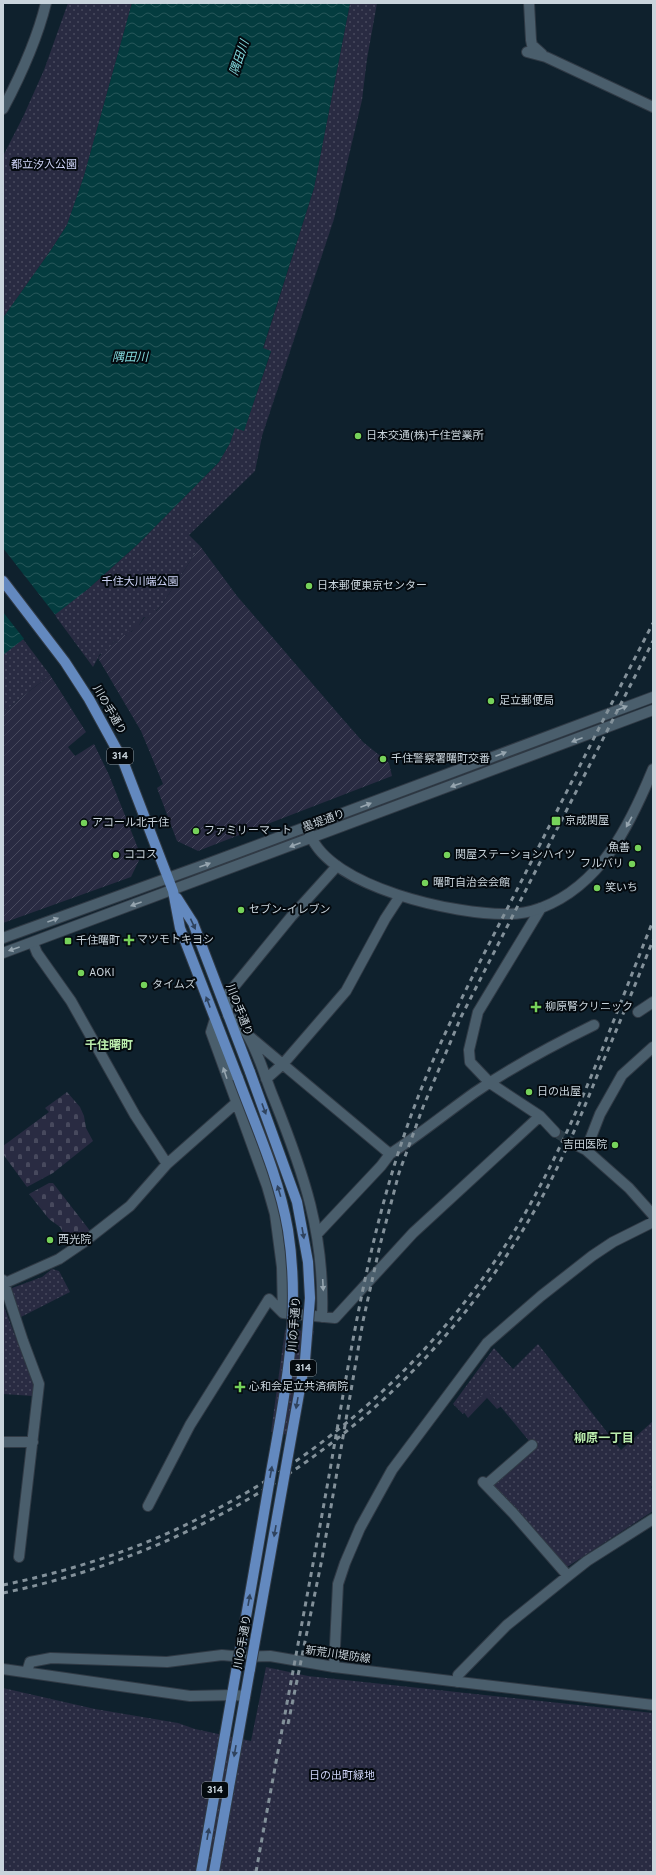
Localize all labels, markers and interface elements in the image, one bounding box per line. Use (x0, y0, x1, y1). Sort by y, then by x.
water label: 隅田川 (227, 36, 254, 78)
park label: 都立汐入公園 (11, 158, 77, 172)
water label: 隅田川 (112, 350, 150, 366)
place label: 日本交通(株)千住営業所 (366, 429, 485, 443)
marker: 日本交通(株)千住営業所 (353, 431, 363, 441)
park label: 千住大川端公園 (102, 575, 179, 589)
place label: 日本郵便東京センター (317, 579, 427, 593)
marker: 日本郵便東京センター (304, 581, 314, 591)
street label: 川の手通り (89, 683, 129, 737)
place label: 足立郵便局 (499, 694, 554, 708)
marker: 足立郵便局 (486, 696, 496, 706)
one-way arrow (617, 705, 629, 711)
one-way arrow (571, 737, 583, 743)
road number: 314 (107, 748, 133, 764)
one-way arrow (495, 751, 507, 757)
place label: 千住警察署曙町交番 (391, 752, 490, 766)
marker: 千住警察署曙町交番 (378, 754, 388, 764)
one-way arrow (449, 783, 461, 789)
one-way arrow (360, 801, 372, 807)
street label: 墨堤通り (301, 807, 347, 835)
place label: 京成関屋 (565, 814, 609, 828)
marker: 京成関屋 (550, 815, 562, 827)
place label: アコール北千住 (92, 816, 169, 830)
one-way arrow (626, 817, 632, 828)
marker: アコール北千住 (79, 818, 89, 828)
place label: ファミリーマート (204, 824, 292, 838)
marker: ファミリーマート (191, 826, 201, 836)
place label: 魚善 (608, 841, 630, 855)
one-way arrow (288, 843, 300, 849)
marker: 魚善 (633, 843, 643, 853)
place label: ココス (124, 848, 157, 862)
place label: 関屋ステーションハイツ (455, 848, 576, 862)
marker: ココス (111, 850, 121, 860)
marker: 関屋ステーションハイツ (442, 850, 452, 860)
place label: フルバリ (580, 857, 624, 871)
marker: フルバリ (627, 859, 637, 869)
one-way arrow (199, 862, 211, 868)
place label: 曙町自治会会館 (433, 876, 510, 890)
marker: 曙町自治会会館 (420, 878, 430, 888)
place label: 笑いち (605, 881, 638, 895)
marker: 笑いち (592, 883, 602, 893)
one-way arrow (130, 902, 142, 908)
place label: セブン-イレブン (249, 903, 330, 917)
marker: セブン-イレブン (236, 905, 246, 915)
one-way arrow (47, 917, 59, 923)
one-way arrow (190, 919, 196, 930)
place label: マツモトキヨシ (137, 933, 214, 947)
place label: 千住曙町 (76, 934, 120, 948)
marker: マツモトキヨシ (124, 935, 134, 945)
marker: 千住曙町 (63, 936, 73, 946)
one-way arrow (8, 947, 20, 953)
place label: AOKI (89, 966, 115, 980)
marker: AOKI (76, 968, 86, 978)
place label: タイムズ (152, 978, 196, 992)
marker: タイムズ (139, 980, 149, 990)
street label: 川の手通り (223, 982, 255, 1038)
one-way arrow (205, 996, 211, 1008)
place label: 柳原腎クリニック (545, 1000, 633, 1014)
marker: 柳原腎クリニック (530, 1001, 542, 1013)
district label: 千住曙町 (85, 1038, 133, 1054)
one-way arrow (222, 1067, 228, 1079)
place label: 日の出屋 (537, 1085, 581, 1099)
marker: 日の出屋 (524, 1087, 534, 1097)
one-way arrow (261, 1103, 267, 1115)
place label: 吉田医院 (563, 1138, 607, 1152)
marker: 吉田医院 (610, 1140, 620, 1150)
one-way arrow (276, 1185, 282, 1197)
one-way arrow (300, 1227, 306, 1239)
place label: 西光院 (58, 1233, 91, 1247)
marker: 西光院 (45, 1235, 55, 1245)
one-way arrow (319, 1279, 326, 1291)
street label: 川の手通り (286, 1296, 304, 1352)
road number: 314 (290, 1360, 316, 1376)
place label: 心和会足立共済病院 (249, 1380, 348, 1394)
marker: 心和会足立共済病院 (234, 1381, 246, 1393)
one-way arrow (294, 1397, 300, 1409)
district label: 柳原一丁目 (574, 1431, 634, 1447)
one-way arrow (269, 1466, 275, 1478)
one-way arrow (272, 1525, 278, 1537)
one-way arrow (246, 1594, 252, 1606)
street label: 川の手通り (231, 1614, 255, 1670)
street label: 新荒川堤防線 (304, 1643, 372, 1667)
one-way arrow (232, 1745, 238, 1757)
park label: 日の出町緑地 (309, 1769, 375, 1783)
road number: 314 (202, 1782, 228, 1798)
one-way arrow (205, 1827, 211, 1840)

